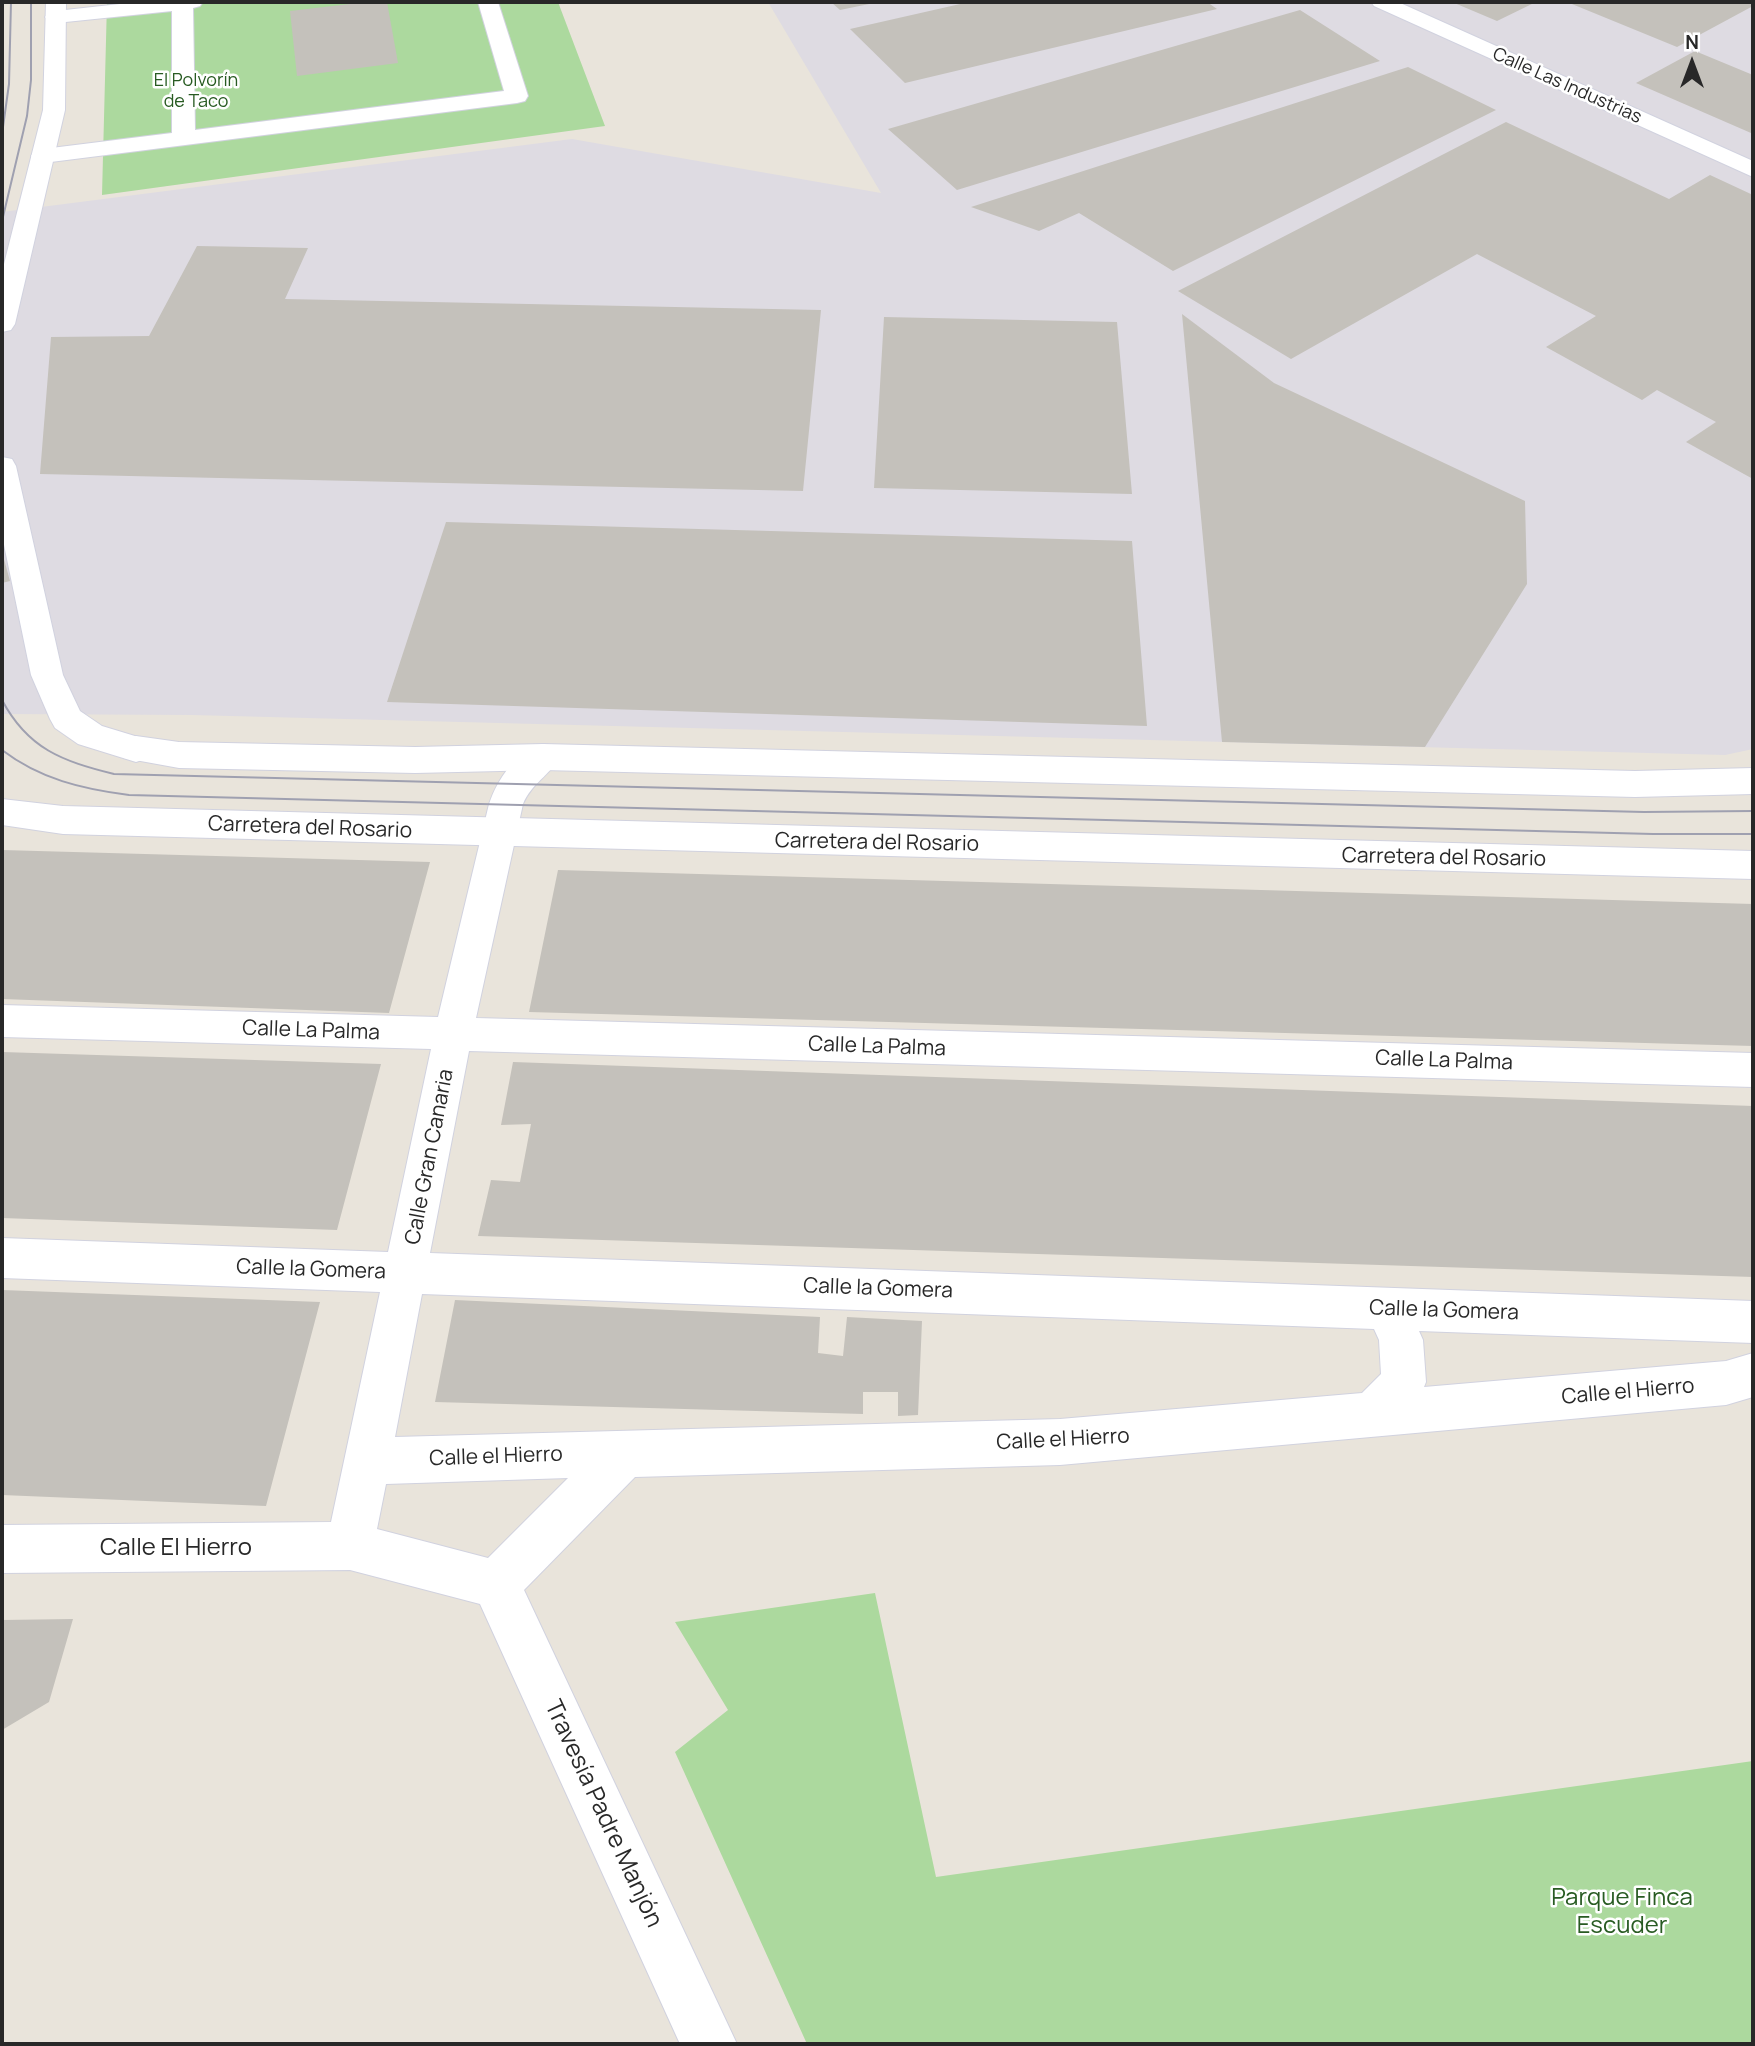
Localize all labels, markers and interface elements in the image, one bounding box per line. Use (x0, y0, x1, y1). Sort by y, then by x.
north arrow (1657, 28, 1727, 98)
text: N (1685, 29, 1699, 55)
street label: Calle Las Industrias (1489, 43, 1645, 129)
park label: El Polvorín de Taco (154, 70, 238, 112)
street label: Carretera del Rosario (208, 812, 412, 844)
street label: Carretera del Rosario (775, 829, 979, 857)
street label: Carretera del Rosario (1342, 844, 1546, 872)
street label: Calle La Palma (242, 1016, 380, 1046)
street label: Calle La Palma (808, 1032, 946, 1062)
street label: Calle La Palma (1375, 1046, 1513, 1076)
street label: Calle Gran Canaria (401, 1067, 459, 1247)
street label: Calle la Gomera (236, 1255, 386, 1285)
street label: Calle la Gomera (803, 1274, 953, 1304)
street label: Calle la Gomera (1369, 1296, 1519, 1326)
street label: Calle el Hierro (1561, 1374, 1695, 1410)
street label: Calle el Hierro (996, 1424, 1130, 1456)
street label: Calle el Hierro (429, 1442, 563, 1472)
street label: Calle El Hierro (100, 1534, 252, 1562)
street label: Travesía Padre Manjón (538, 1696, 668, 1932)
park label: Parque Finca Escuder (1551, 1884, 1693, 1940)

